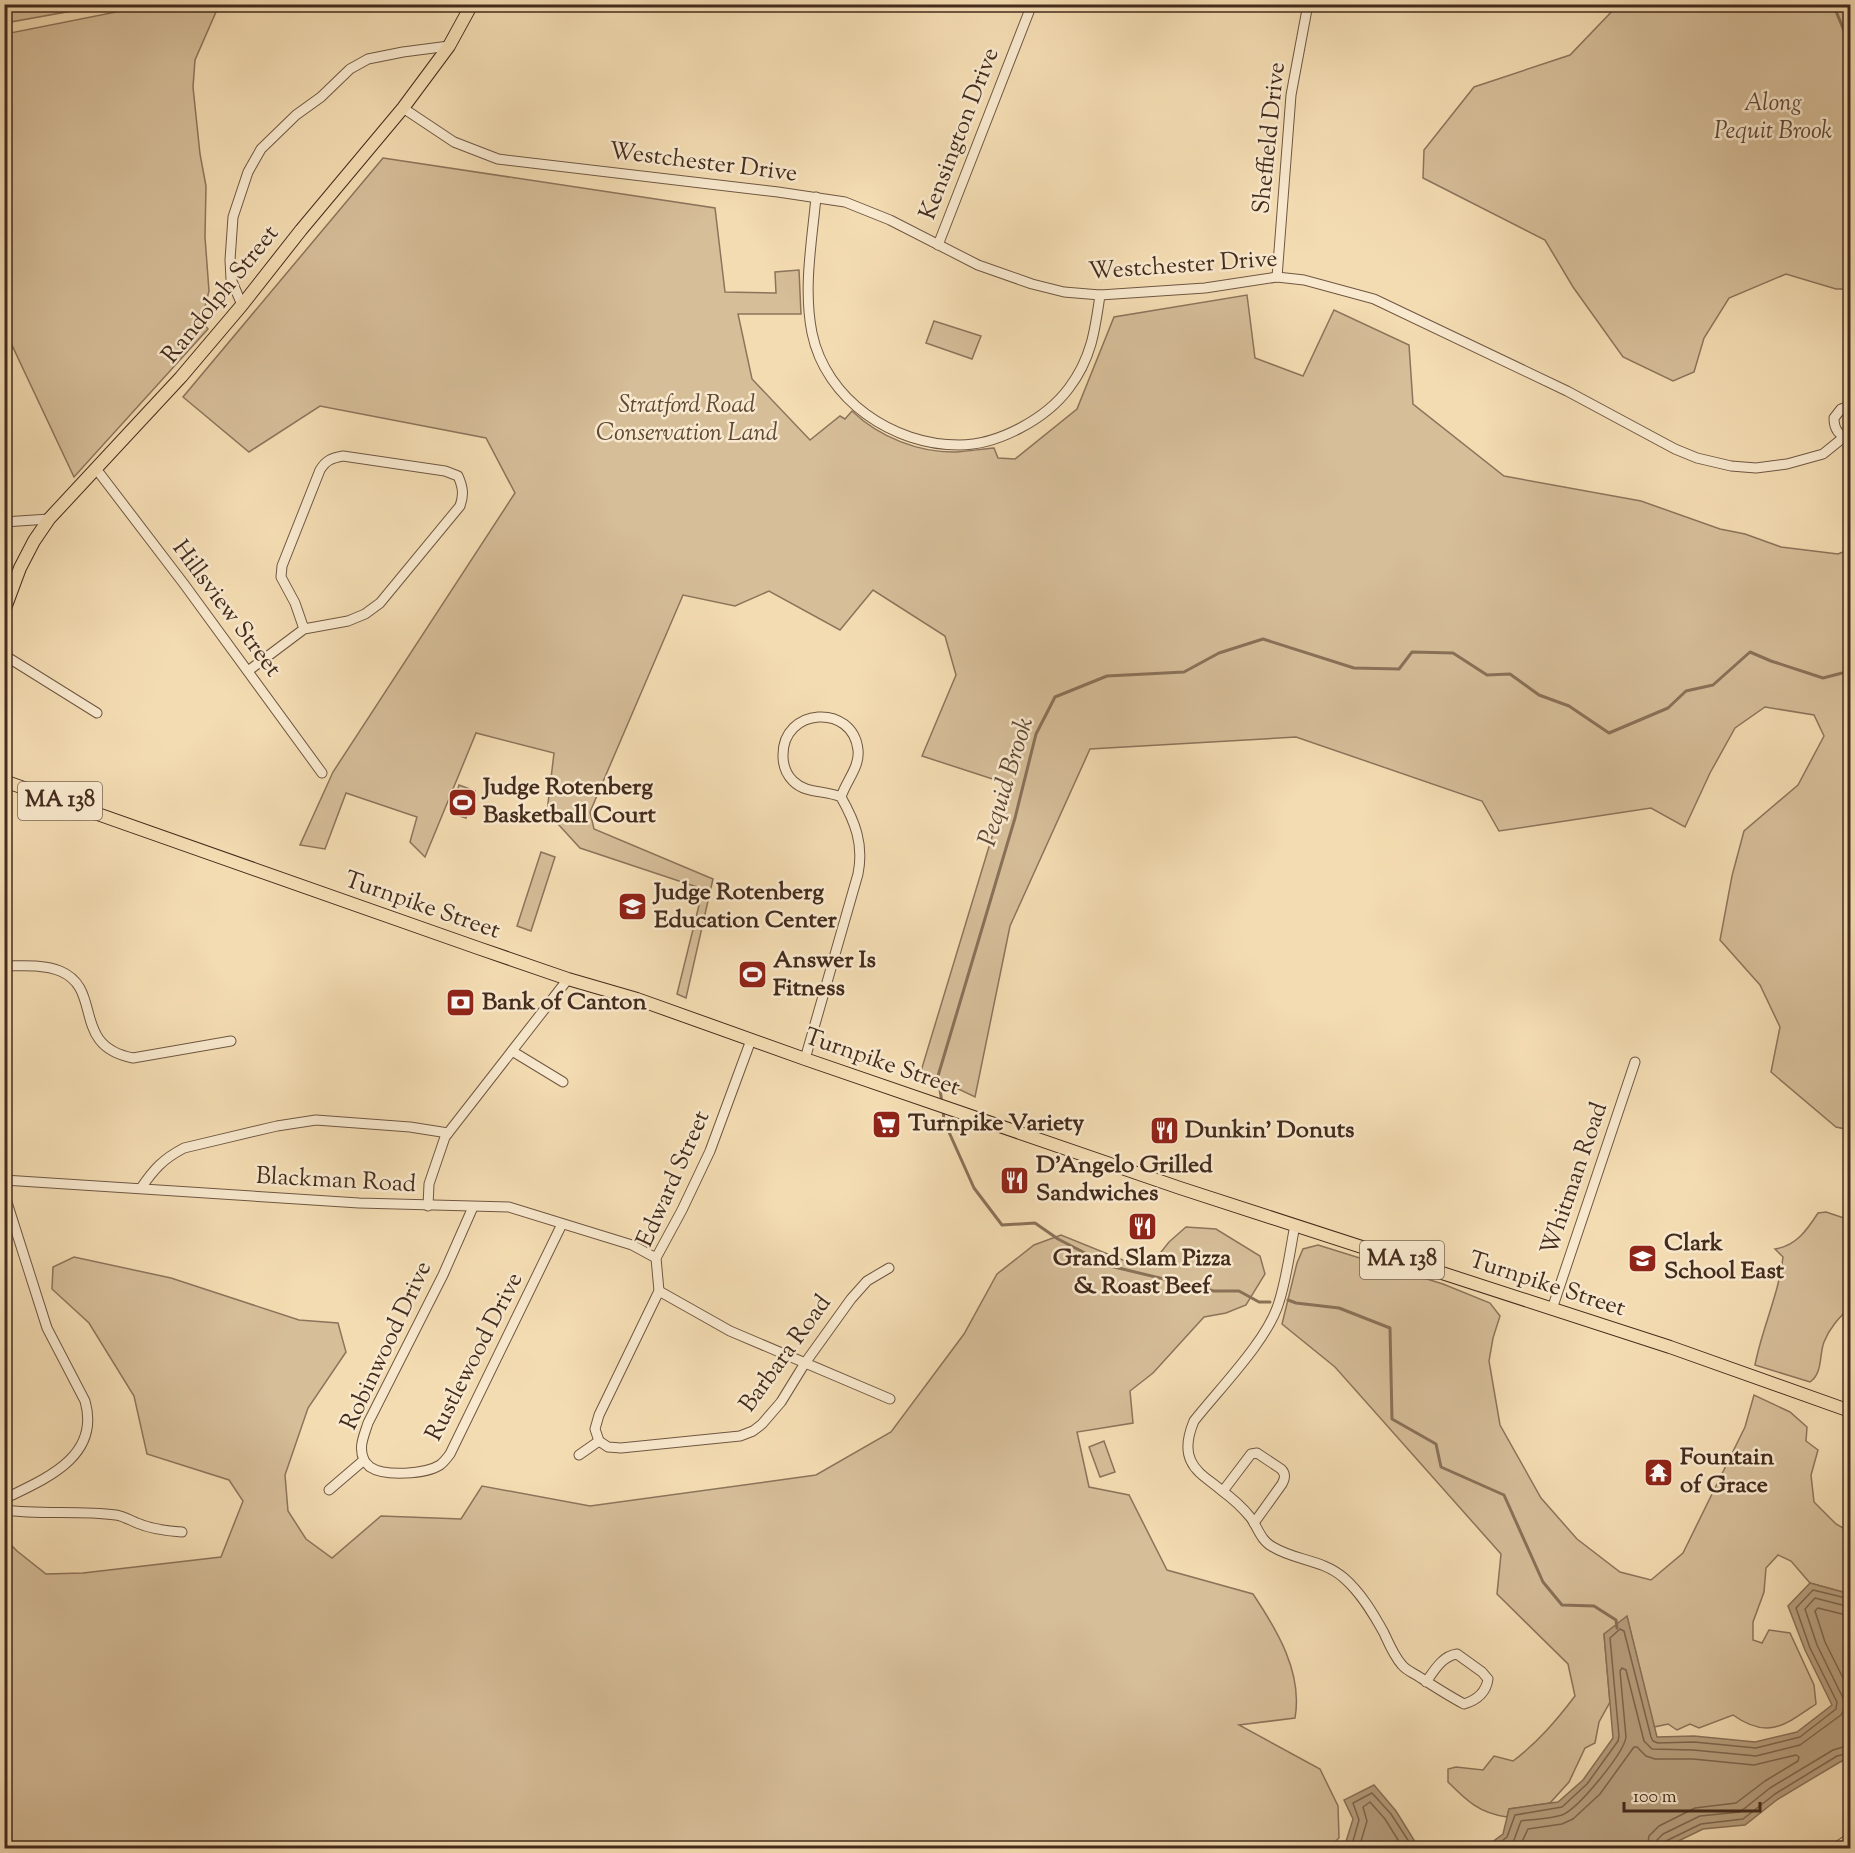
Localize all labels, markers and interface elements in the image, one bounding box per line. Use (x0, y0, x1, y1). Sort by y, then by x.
street label: Kensington Drive (912, 43, 1008, 225)
street label: Sheffield Drive (1245, 60, 1295, 216)
park label: Along Pequit Brook (1714, 87, 1832, 149)
street label: Westchester Drive (607, 135, 799, 191)
street label: Randolph Street (154, 218, 288, 372)
street label: Westchester Drive (1087, 242, 1279, 290)
park label: Stratford Road Conservation Land (596, 389, 778, 451)
street label: Hillsview Street (163, 533, 289, 685)
water label: Pequid Brook (970, 713, 1044, 851)
place label: Judge Rotenberg Basketball Court (481, 771, 657, 833)
road number: MA 138 (18, 782, 102, 820)
sports icon: Judge Rotenberg Basketball Court (446, 786, 478, 818)
street label: Turnpike Street (340, 863, 504, 949)
place label: Judge Rotenberg Education Center (652, 876, 838, 938)
school or university icon: Judge Rotenberg Education Center (617, 891, 649, 923)
place label: Answer Is Fitness (773, 944, 876, 1006)
sports icon: Answer Is Fitness (736, 959, 768, 991)
place label: Bank of Canton (482, 986, 647, 1020)
bank icon: Bank of Canton (445, 987, 477, 1019)
street label: Turnpike Street (800, 1020, 964, 1106)
street label: Whitman Road (1533, 1098, 1617, 1260)
street label: Edward Street (629, 1105, 719, 1253)
place label: Turnpike Variety (908, 1107, 1084, 1141)
supermarket icon: Turnpike Variety (871, 1108, 903, 1140)
place label: Dunkin' Donuts (1185, 1114, 1354, 1148)
restaurant icon: Dunkin' Donuts (1148, 1115, 1180, 1147)
place label: D'Angelo Grilled Sandwiches (1036, 1149, 1213, 1211)
street label: Blackman Road (255, 1160, 417, 1202)
restaurant icon: D'Angelo Grilled Sandwiches (999, 1164, 1031, 1196)
restaurant icon: Grand Slam Pizza & Roast Beef (1126, 1210, 1158, 1242)
place label: Clark School East (1664, 1227, 1785, 1289)
road number: MA 138 (1360, 1241, 1444, 1279)
place label: Grand Slam Pizza & Roast Beef (1053, 1242, 1232, 1304)
school or university icon: Clark School East (1627, 1242, 1659, 1274)
street label: Turnpike Street (1464, 1244, 1630, 1326)
street label: Robinwood Drive (333, 1256, 441, 1436)
street label: Rustlewood Drive (418, 1267, 532, 1447)
street label: Barbara Road (732, 1288, 840, 1420)
place label: Fountain of Grace (1680, 1441, 1775, 1503)
temple icon: Fountain of Grace (1643, 1456, 1675, 1488)
scale bar (1624, 1775, 1760, 1813)
text: 100 m (1633, 1785, 1677, 1811)

